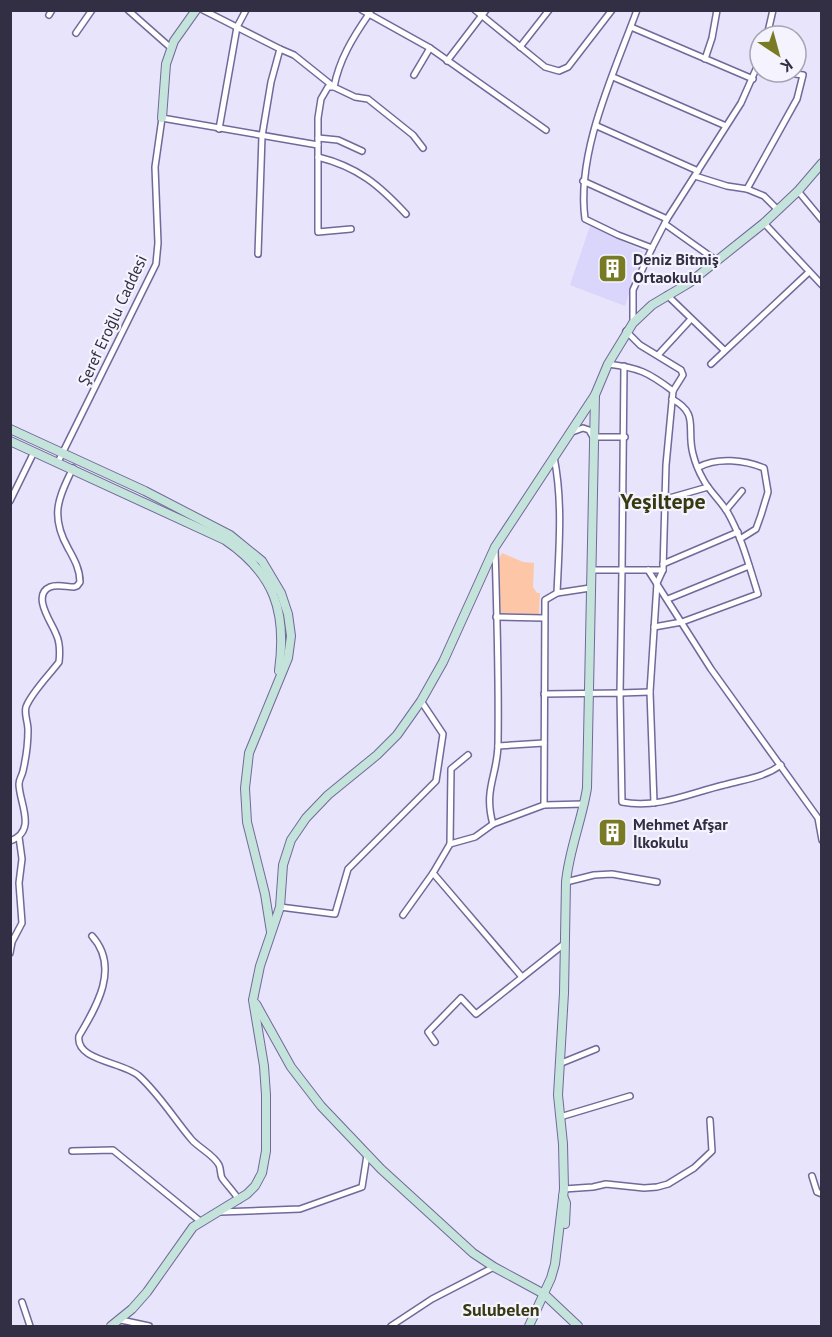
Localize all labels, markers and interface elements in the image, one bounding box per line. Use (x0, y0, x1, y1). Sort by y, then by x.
north arrow (748, 24, 808, 84)
text: K (777, 55, 797, 77)
place label: Deniz Bitmiş Ortaokulu (633, 249, 719, 287)
street label: Şeref Eroğlu Caddesi (73, 252, 151, 388)
building icon: Deniz Bitmiş Ortaokulu (596, 252, 628, 284)
district label: Yeşiltepe (619, 487, 706, 515)
place label: Mehmet Afşar İlkokulu (633, 814, 728, 852)
building icon: Mehmet Afşar İlkokulu (596, 817, 628, 849)
district label: Sulubelen (462, 1298, 540, 1321)

